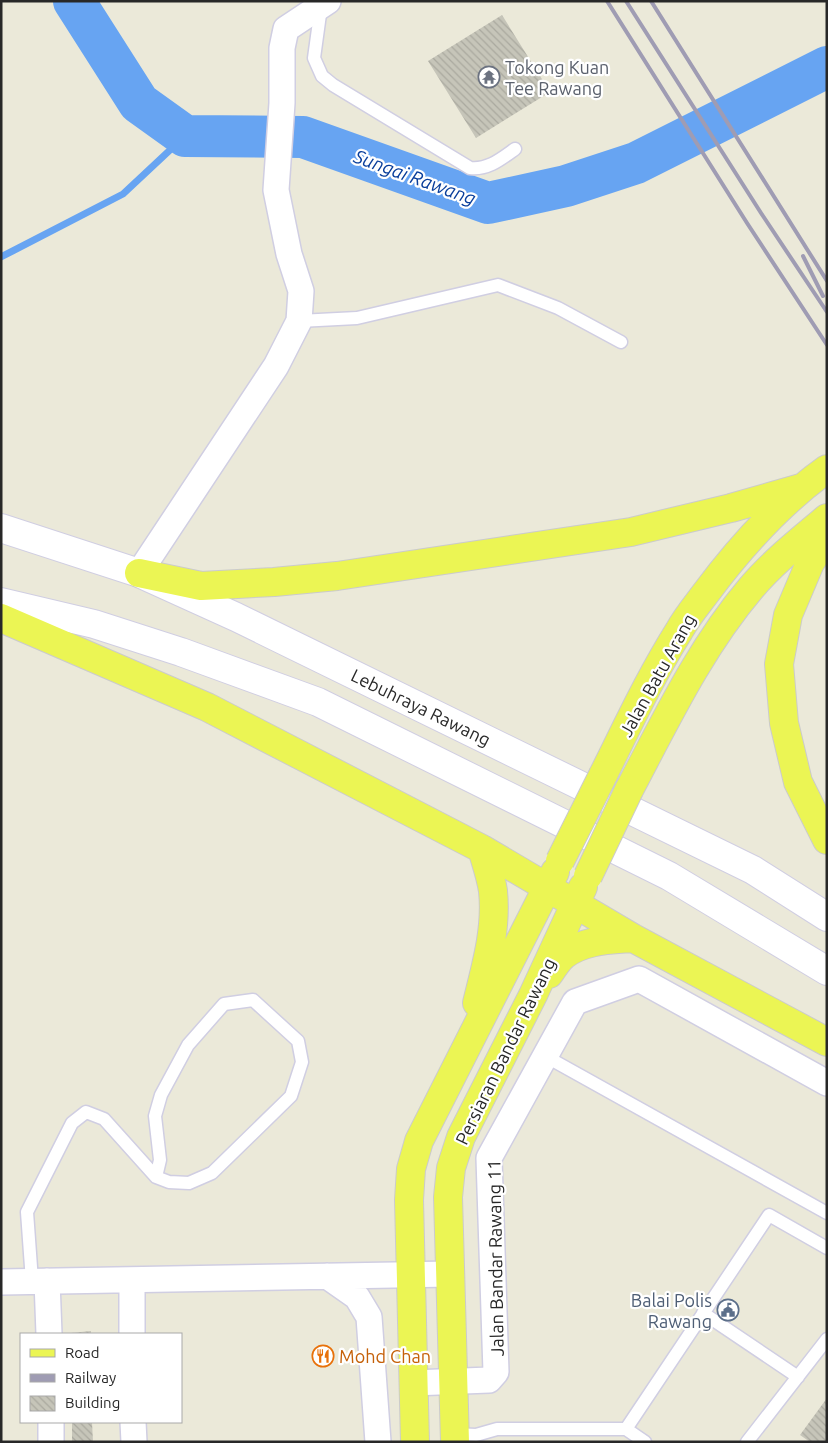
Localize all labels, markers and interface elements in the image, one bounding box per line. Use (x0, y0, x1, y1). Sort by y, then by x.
place label: Tokong Kuan Tee Rawang (505, 57, 609, 98)
temple icon: Tokong Kuan Tee Rawang (477, 65, 501, 89)
water label: Sungai Rawang (350, 144, 479, 209)
street label: Jalan Batu Arang (615, 610, 699, 740)
street label: Lebuhraya Rawang (348, 665, 494, 749)
street label: Persiaran Bandar Rawang (451, 954, 559, 1148)
street label: Jalan Bandar Rawang 11 (483, 1159, 507, 1357)
place label: Balai Polis Rawang (631, 1290, 712, 1331)
public building icon: Balai Polis Rawang (716, 1298, 740, 1322)
legend (20, 1333, 182, 1423)
text: Road (65, 1344, 100, 1361)
restaurant icon: Mohd Chan (311, 1344, 335, 1368)
place label: Mohd Chan (339, 1346, 431, 1366)
text: Railway (65, 1369, 116, 1386)
text: Building (65, 1394, 120, 1411)

